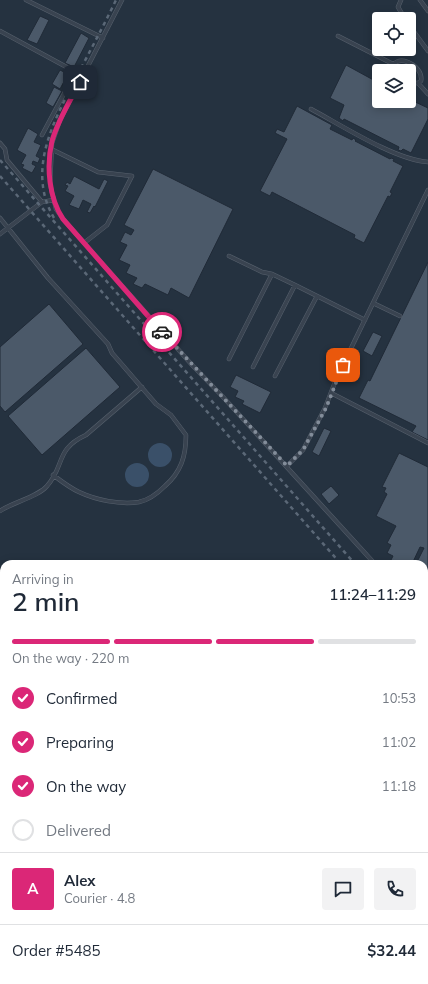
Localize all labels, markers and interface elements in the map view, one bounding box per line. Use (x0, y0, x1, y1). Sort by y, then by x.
map controls (372, 12, 416, 108)
button: locate (372, 12, 416, 56)
button: layers (372, 64, 416, 108)
pin (63, 65, 97, 99)
icon: home (69, 71, 91, 93)
courier (142, 312, 182, 352)
icon: car (151, 321, 173, 343)
pin (326, 348, 360, 382)
icon: bag (332, 354, 354, 376)
text: Arriving in (12, 571, 74, 587)
text: 2 min (12, 585, 80, 618)
text: 11:24–11:29 (329, 585, 416, 604)
text: On the way · 220 m (12, 650, 129, 666)
icon: check (12, 687, 34, 709)
text: Confirmed (46, 689, 117, 708)
text: 10:53 (382, 690, 416, 706)
icon: check (12, 731, 34, 753)
text: Preparing (46, 733, 114, 752)
text: 11:02 (382, 734, 416, 750)
icon: check (12, 775, 34, 797)
text: On the way (46, 777, 126, 796)
text: 11:18 (382, 778, 416, 794)
text: Delivered (46, 821, 111, 840)
button: chat (322, 868, 364, 910)
button: phone (374, 868, 416, 910)
text: Alex (64, 871, 96, 890)
text: A (27, 879, 39, 898)
text: Courier · 4.8 (64, 890, 135, 906)
text: Order #5485 (12, 941, 100, 960)
text: $32.44 (367, 941, 416, 960)

